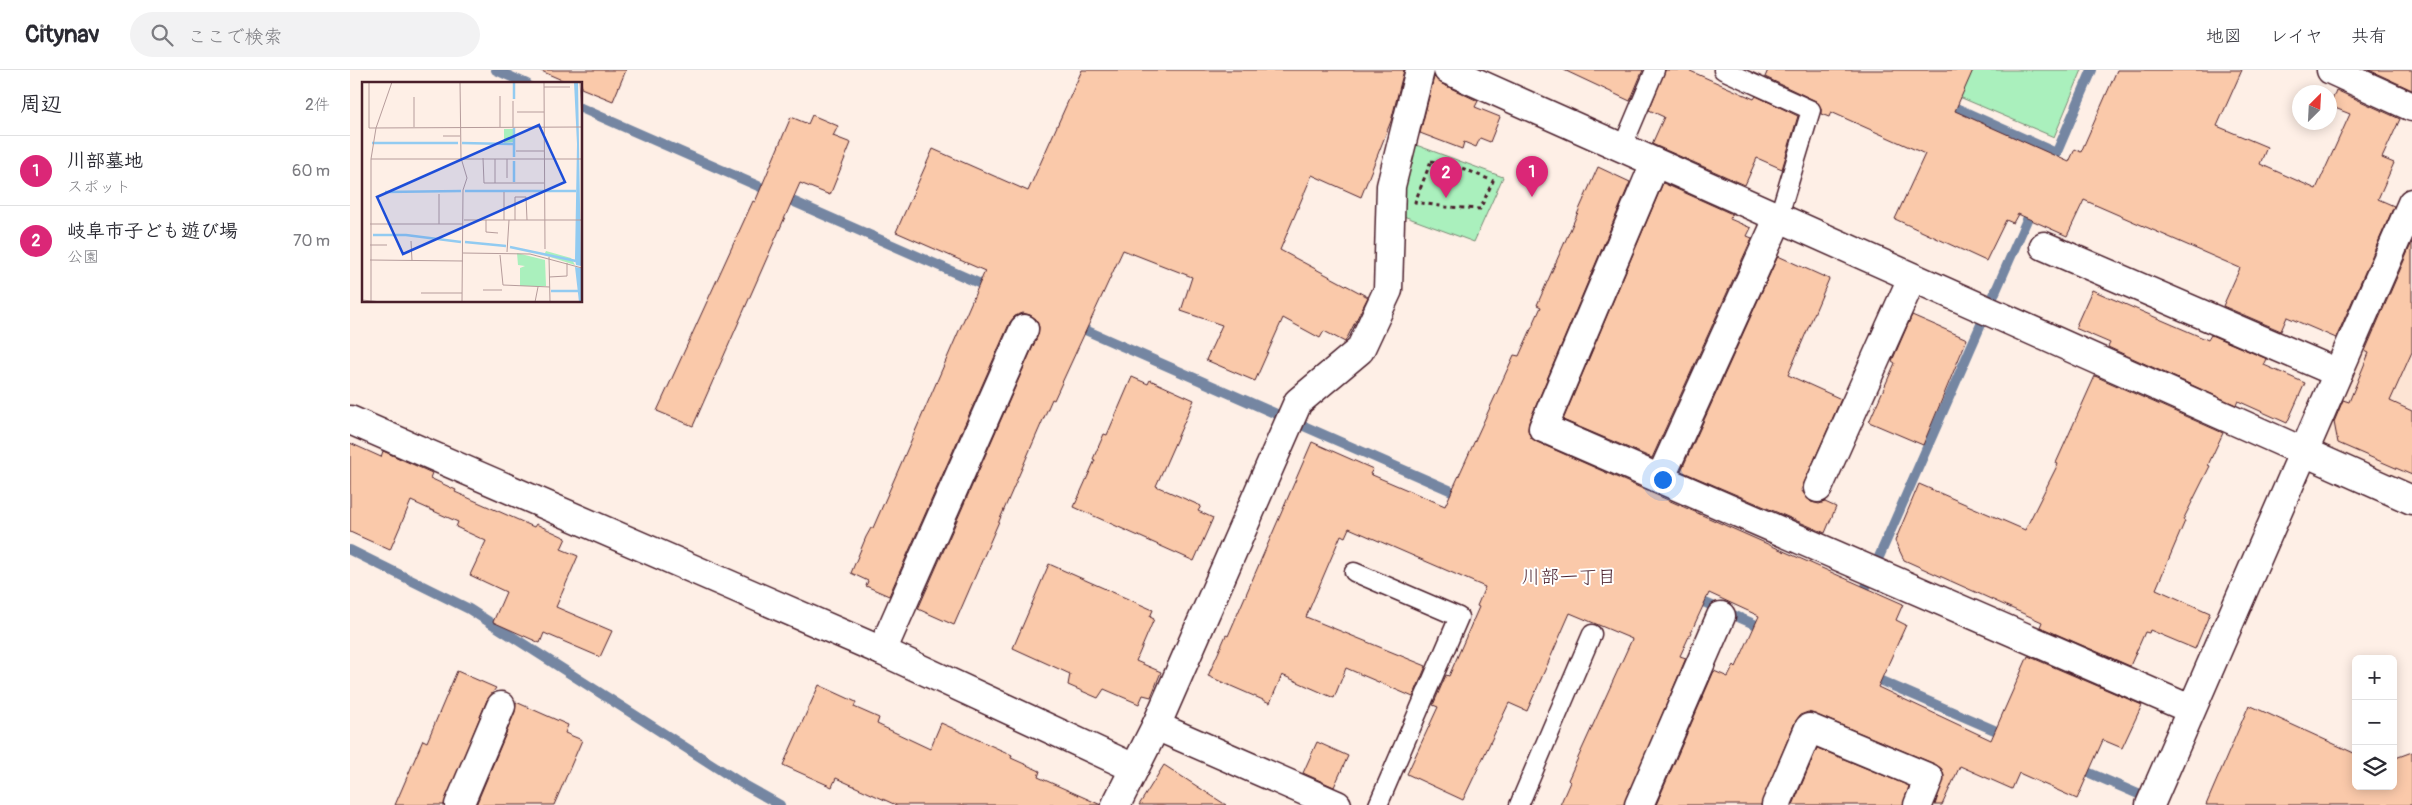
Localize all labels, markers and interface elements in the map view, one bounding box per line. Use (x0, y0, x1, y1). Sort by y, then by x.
search box (130, 12, 480, 57)
text: Citynav (25, 20, 100, 49)
icon: search (148, 21, 176, 49)
text: ここで検索 (188, 25, 283, 49)
text: 地図 (2206, 25, 2242, 48)
text: レイヤ (2270, 25, 2323, 48)
text: 共有 (2351, 25, 2387, 48)
inset map (362, 82, 582, 302)
north arrow (2292, 85, 2337, 130)
text: 周辺 (20, 91, 62, 118)
text: 2件 (305, 95, 330, 115)
text: 川部墓地 (67, 149, 143, 173)
pin: 1 (1516, 156, 1548, 197)
pin: 2 (1430, 157, 1462, 198)
text: 1 (33, 161, 39, 181)
text: 60 m (292, 161, 330, 181)
text: スポット (67, 177, 131, 197)
text: 岐阜市子ども遊び場 (67, 219, 238, 243)
text: 2 (32, 231, 40, 251)
text: 70 m (293, 231, 330, 251)
text: 公園 (67, 247, 99, 267)
your location (1650, 467, 1676, 493)
district label: 川部一丁目 (1521, 565, 1617, 589)
map controls (2352, 655, 2397, 790)
button: + (2352, 655, 2397, 700)
button: − (2352, 700, 2397, 745)
button: layers (2352, 745, 2397, 790)

